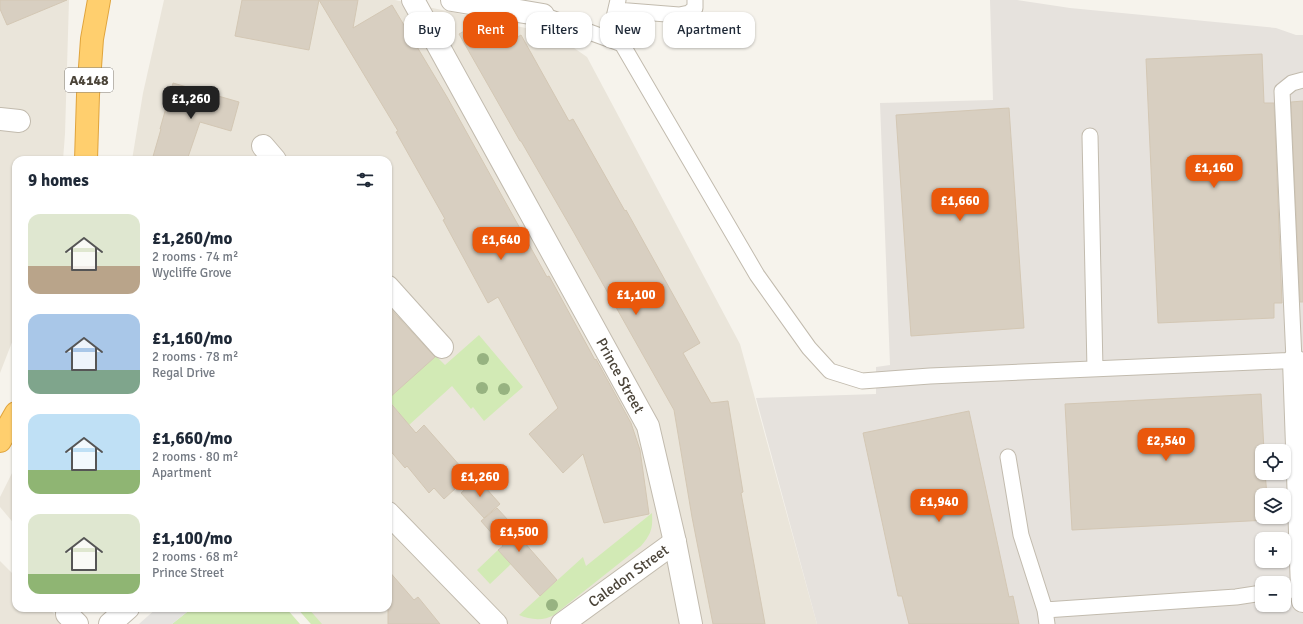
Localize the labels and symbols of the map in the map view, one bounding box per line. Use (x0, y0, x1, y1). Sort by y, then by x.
road number: A4148 (65, 68, 113, 92)
pin: £1,260 (158, 86, 224, 120)
pin: £1,160 (1181, 155, 1247, 189)
pin: £1,660 (927, 188, 993, 222)
pin: £1,640 (468, 227, 534, 261)
pin: £1,100 (603, 282, 669, 316)
street label: Prince Street (592, 335, 648, 416)
pin: £2,540 (1133, 428, 1199, 462)
pin: £1,260 (447, 464, 513, 498)
pin: £1,940 (906, 489, 972, 523)
pin: £1,500 (486, 519, 552, 553)
street label: Caledon Street (585, 541, 672, 611)

